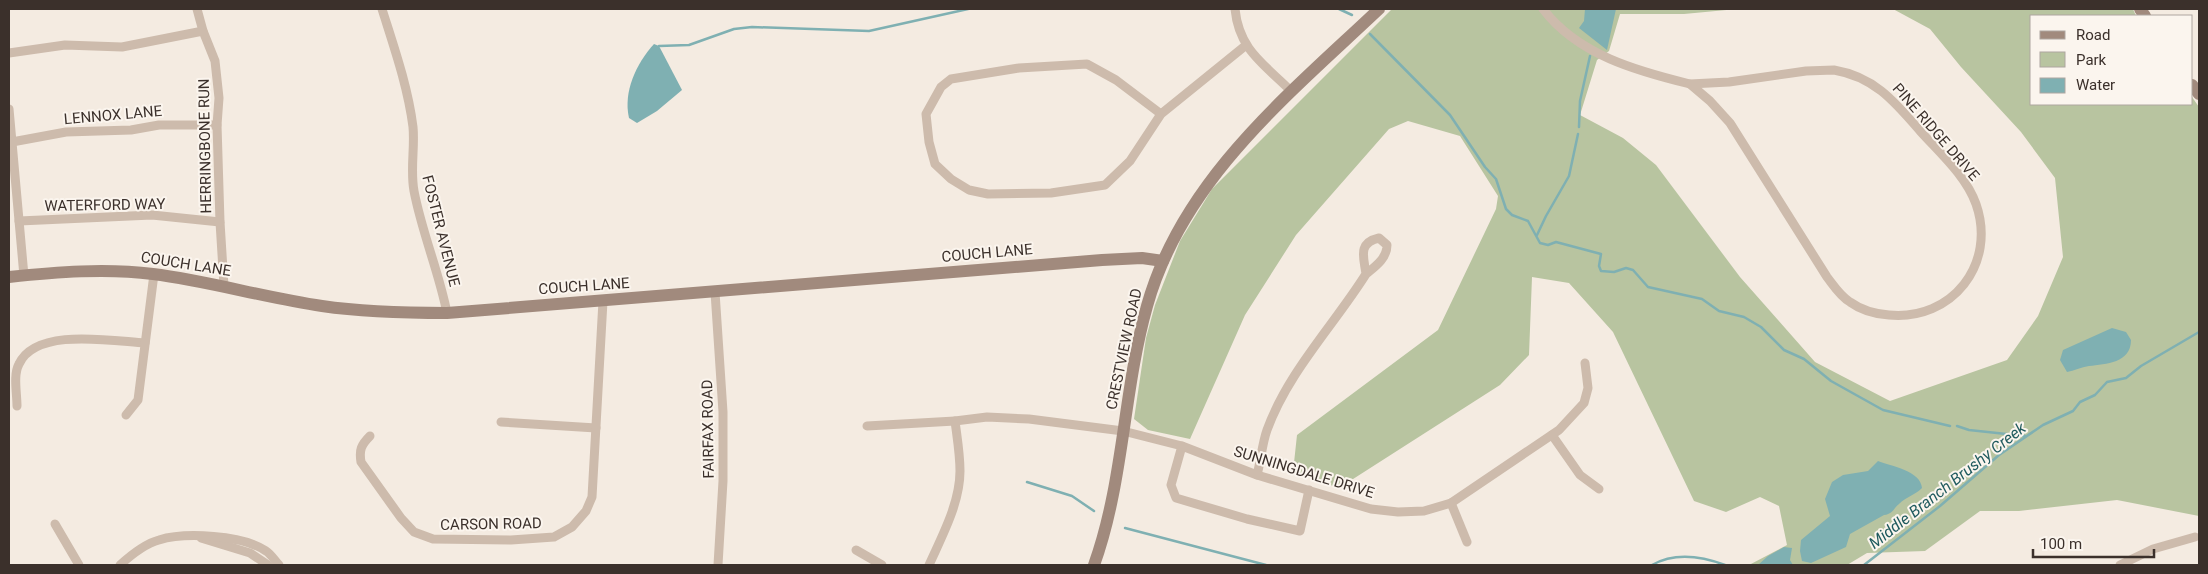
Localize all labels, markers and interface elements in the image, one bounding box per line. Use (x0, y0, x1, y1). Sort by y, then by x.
legend (2030, 15, 2193, 105)
text: Road (2076, 26, 2110, 44)
text: Park (2076, 51, 2107, 69)
text: Water (2076, 76, 2115, 94)
street label: HERRINGBONE RUN (195, 78, 215, 214)
street label: PINE RIDGE DRIVE (1889, 80, 1984, 185)
street label: LENNOX LANE (63, 102, 163, 128)
street label: FOSTER AVENUE (418, 173, 464, 289)
street label: WATERFORD WAY (44, 195, 166, 215)
street label: COUCH LANE (941, 240, 1034, 266)
street label: COUCH LANE (140, 248, 233, 280)
street label: COUCH LANE (538, 274, 631, 298)
street label: CRESTVIEW ROAD (1102, 287, 1146, 411)
street label: FAIRFAX ROAD (698, 379, 718, 479)
water label: Middle Branch Brushy Creek (1865, 418, 2030, 553)
street label: SUNNINGDALE DRIVE (1232, 442, 1377, 502)
street label: CARSON ROAD (440, 514, 542, 534)
scale bar (2033, 526, 2154, 558)
text: 100 m (2040, 535, 2082, 553)

